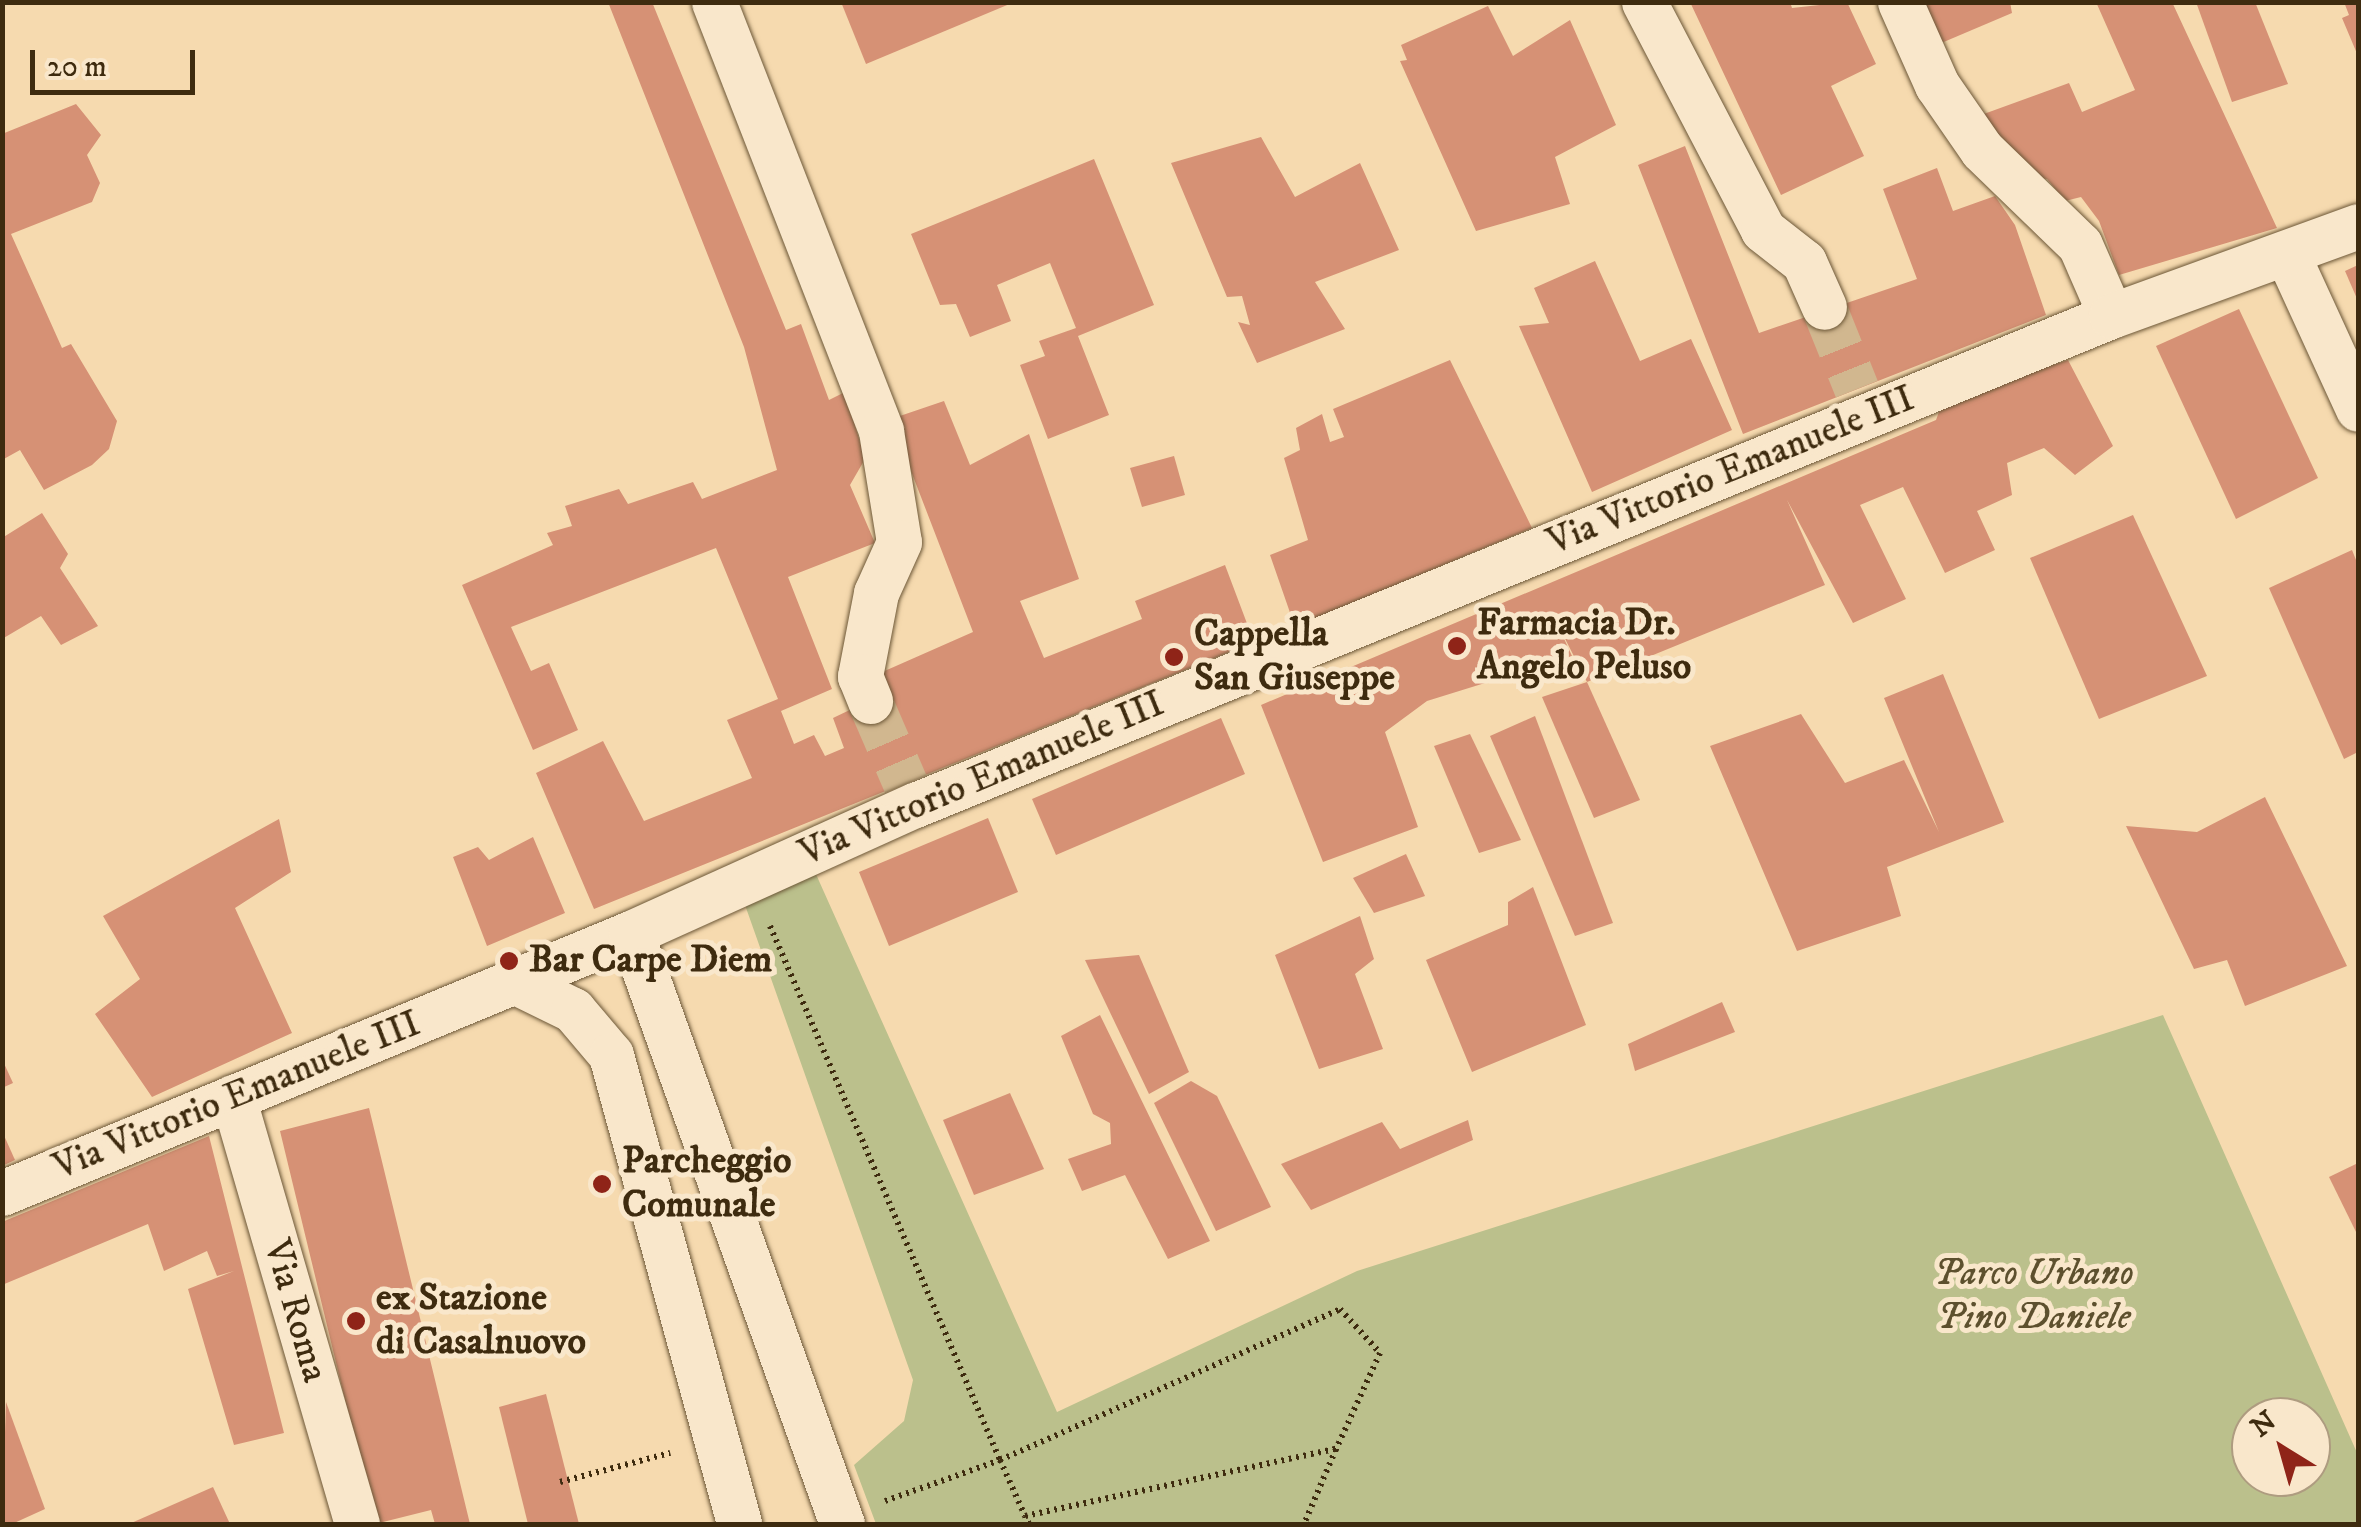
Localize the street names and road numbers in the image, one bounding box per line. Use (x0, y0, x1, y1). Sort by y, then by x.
street label: Via Vittorio Emanuele III (1541, 376, 1921, 566)
street label: Via Vittorio Emanuele III (793, 681, 1171, 877)
street label: Via Vittorio Emanuele III (47, 1001, 427, 1191)
street label: Via Roma (253, 1234, 337, 1388)

